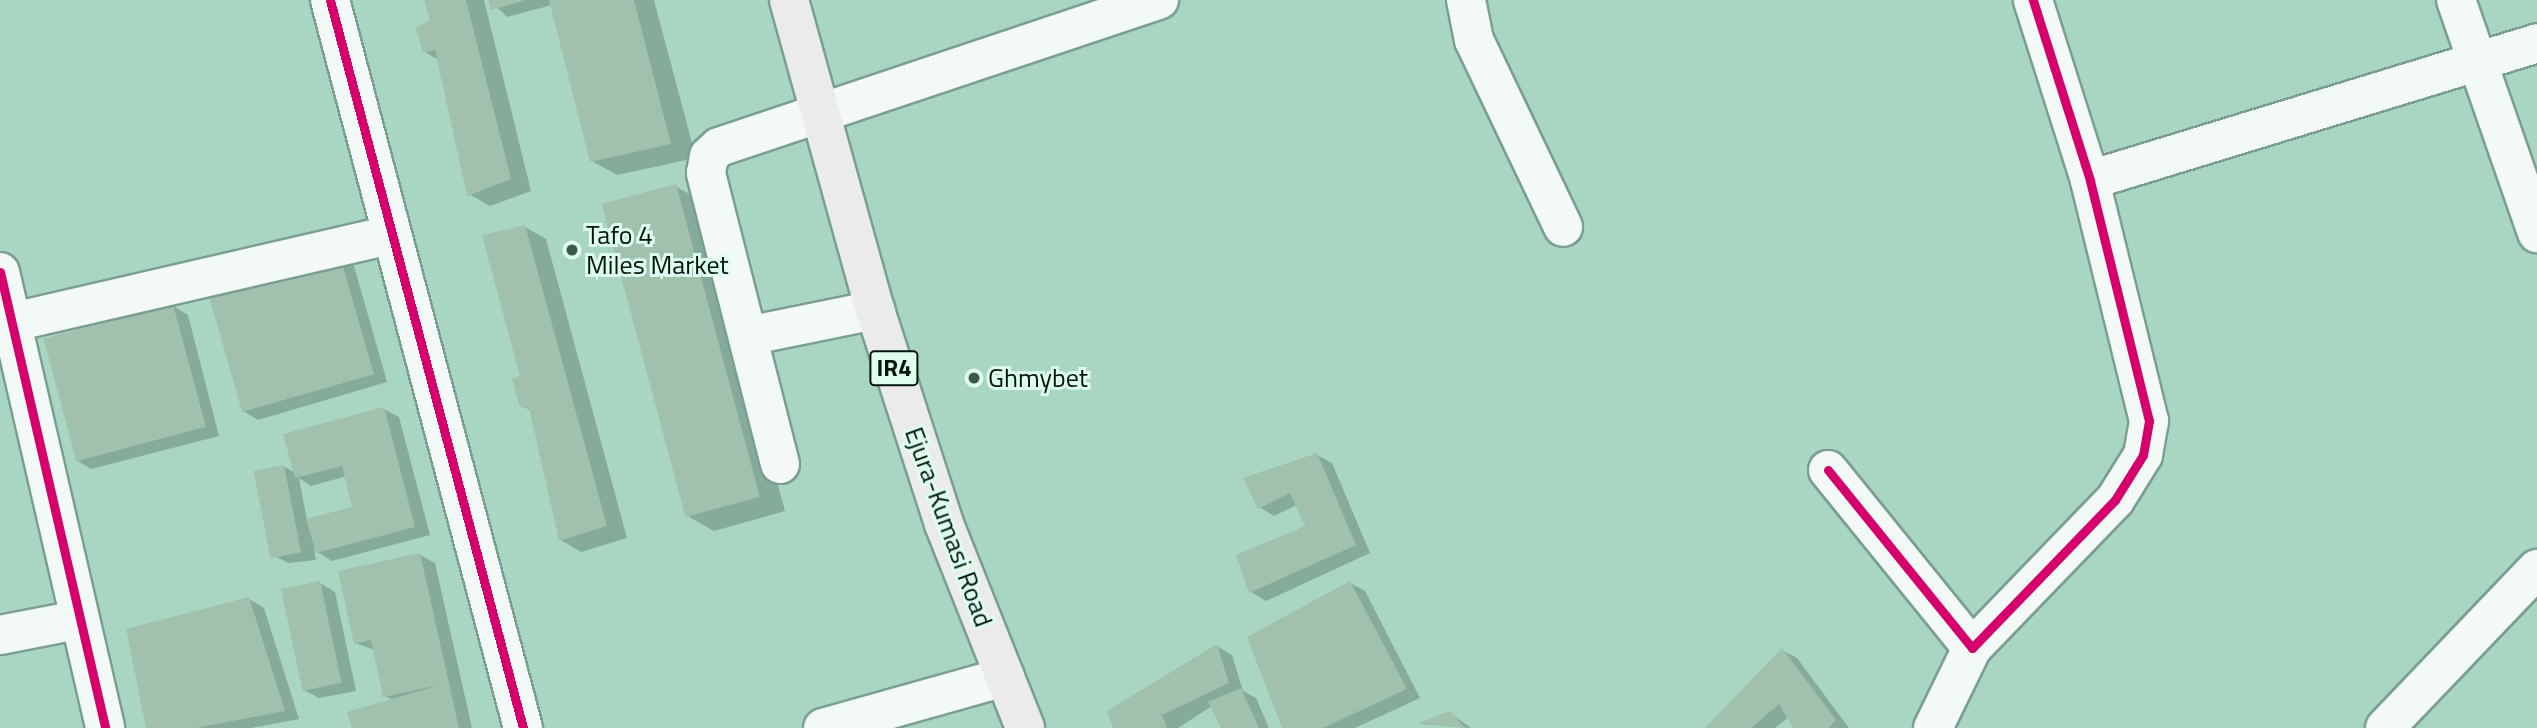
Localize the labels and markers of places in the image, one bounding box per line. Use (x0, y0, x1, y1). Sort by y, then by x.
place label: Tafo 4 Miles Market (586, 219, 729, 280)
marker: Tafo 4 Miles Market (564, 242, 580, 258)
place label: Ghmybet (988, 362, 1088, 394)
marker: Ghmybet (966, 370, 982, 386)

